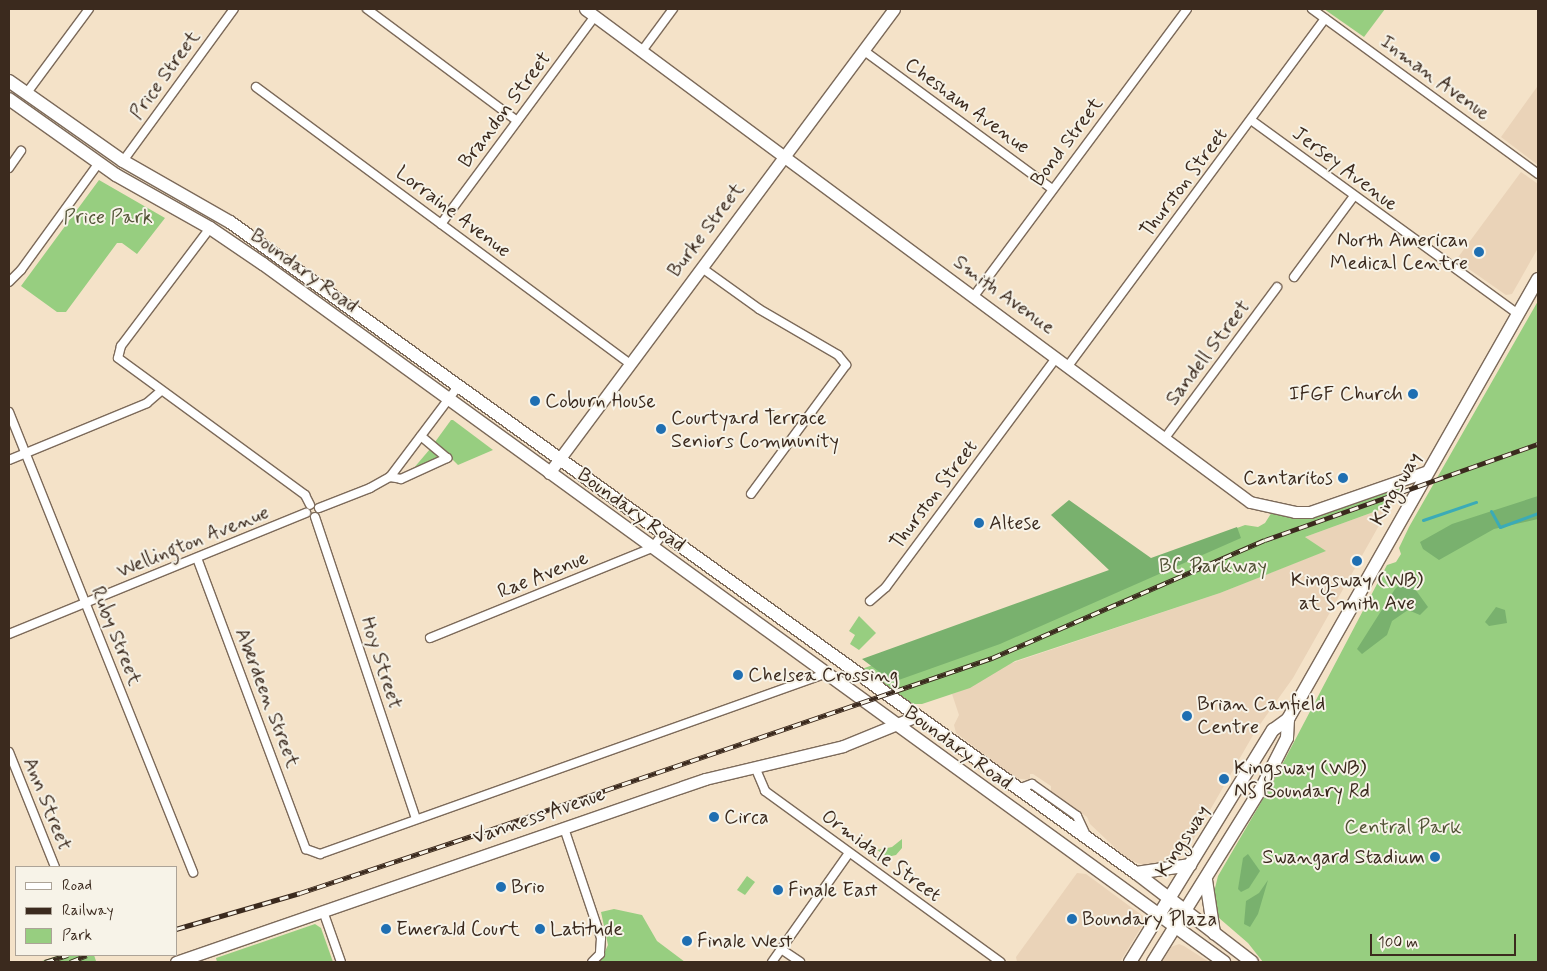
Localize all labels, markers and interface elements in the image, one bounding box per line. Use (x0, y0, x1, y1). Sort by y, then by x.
street label: Price Street (125, 26, 205, 124)
street label: Inman Avenue (1374, 29, 1496, 127)
street label: Brandon Street (454, 48, 556, 172)
street label: Chesham Avenue (901, 54, 1033, 158)
street label: Bond Street (1026, 93, 1108, 191)
street label: Thurston Street (1134, 122, 1234, 244)
street label: Jersey Avenue (1288, 122, 1402, 216)
street label: Lorraine Avenue (390, 160, 516, 264)
street label: Burke Street (663, 178, 749, 282)
park label: Price Park (65, 205, 151, 229)
street label: Boundary Road (246, 224, 362, 318)
place label: North American Medical Centre (1334, 228, 1468, 275)
marker: North American Medical Centre (1472, 245, 1486, 259)
street label: Smith Avenue (949, 250, 1059, 340)
street label: Sandell Street (1161, 296, 1255, 410)
place label: IFGF Church (1289, 382, 1403, 406)
marker: IFGF Church (1407, 388, 1419, 400)
place label: Coburn House (545, 389, 658, 413)
marker: Coburn House (529, 395, 541, 407)
place label: Courtyard Terrace Seniors Community (671, 406, 841, 453)
marker: Courtyard Terrace Seniors Community (655, 423, 667, 435)
street label: Thurston Street (884, 434, 984, 556)
street label: Kingsway (1365, 448, 1427, 530)
street label: Boundary Road (573, 463, 689, 557)
place label: Cantaritos (1243, 466, 1333, 490)
marker: Cantaritos (1337, 472, 1349, 484)
street label: Wellington Avenue (115, 501, 271, 583)
place label: Altese (989, 511, 1041, 535)
marker: Altese (973, 517, 985, 529)
street label: Rae Avenue (493, 545, 593, 605)
park label: BC Parkway (1161, 554, 1265, 578)
marker: Kingsway (WB) at Smith Ave (1351, 555, 1363, 567)
place label: Kingsway (WB) at Smith Ave (1291, 569, 1423, 616)
street label: Ruby Street (85, 583, 147, 689)
street label: Hoy Street (355, 614, 407, 712)
street label: Aberdeen Street (229, 625, 305, 771)
place label: Chelsea Crossing (748, 663, 899, 687)
marker: Chelsea Crossing (732, 669, 744, 681)
place label: Brian Canfield Centre (1197, 692, 1324, 739)
street label: Boundary Road (900, 701, 1016, 795)
marker: Brian Canfield Centre (1181, 710, 1193, 722)
street label: Ann Street (18, 754, 76, 854)
place label: Kingsway (WB) NS Boundary Rd (1234, 756, 1371, 803)
marker: Kingsway (WB) NS Boundary Rd (1218, 773, 1230, 785)
street label: Vanness Avenue (467, 781, 611, 851)
street label: Kingsway (1151, 801, 1215, 881)
street label: Ormidale Street (815, 804, 947, 908)
place label: Circa (724, 805, 769, 829)
marker: Circa (708, 811, 720, 823)
park label: Central Park (1347, 815, 1459, 839)
place label: Swangard Stadium (1262, 845, 1425, 869)
marker: Swangard Stadium (1429, 851, 1441, 863)
legend (15, 866, 178, 956)
place label: Brio (511, 875, 545, 899)
text: Road (62, 876, 92, 896)
place label: Finale East (788, 878, 878, 902)
marker: Brio (495, 881, 507, 893)
marker: Finale East (772, 884, 784, 896)
text: Railway (62, 901, 114, 921)
place label: Boundary Plaza (1082, 907, 1215, 931)
marker: Boundary Plaza (1066, 913, 1078, 925)
place label: Emerald Court (396, 917, 519, 941)
place label: Latitude (550, 917, 623, 941)
marker: Emerald Court (380, 923, 392, 935)
marker: Latitude (534, 923, 546, 935)
scale bar (1372, 924, 1518, 956)
text: Park (62, 926, 92, 946)
place label: Finale West (697, 929, 792, 953)
text: 100 m (1378, 933, 1418, 953)
marker: Finale West (681, 935, 693, 947)

